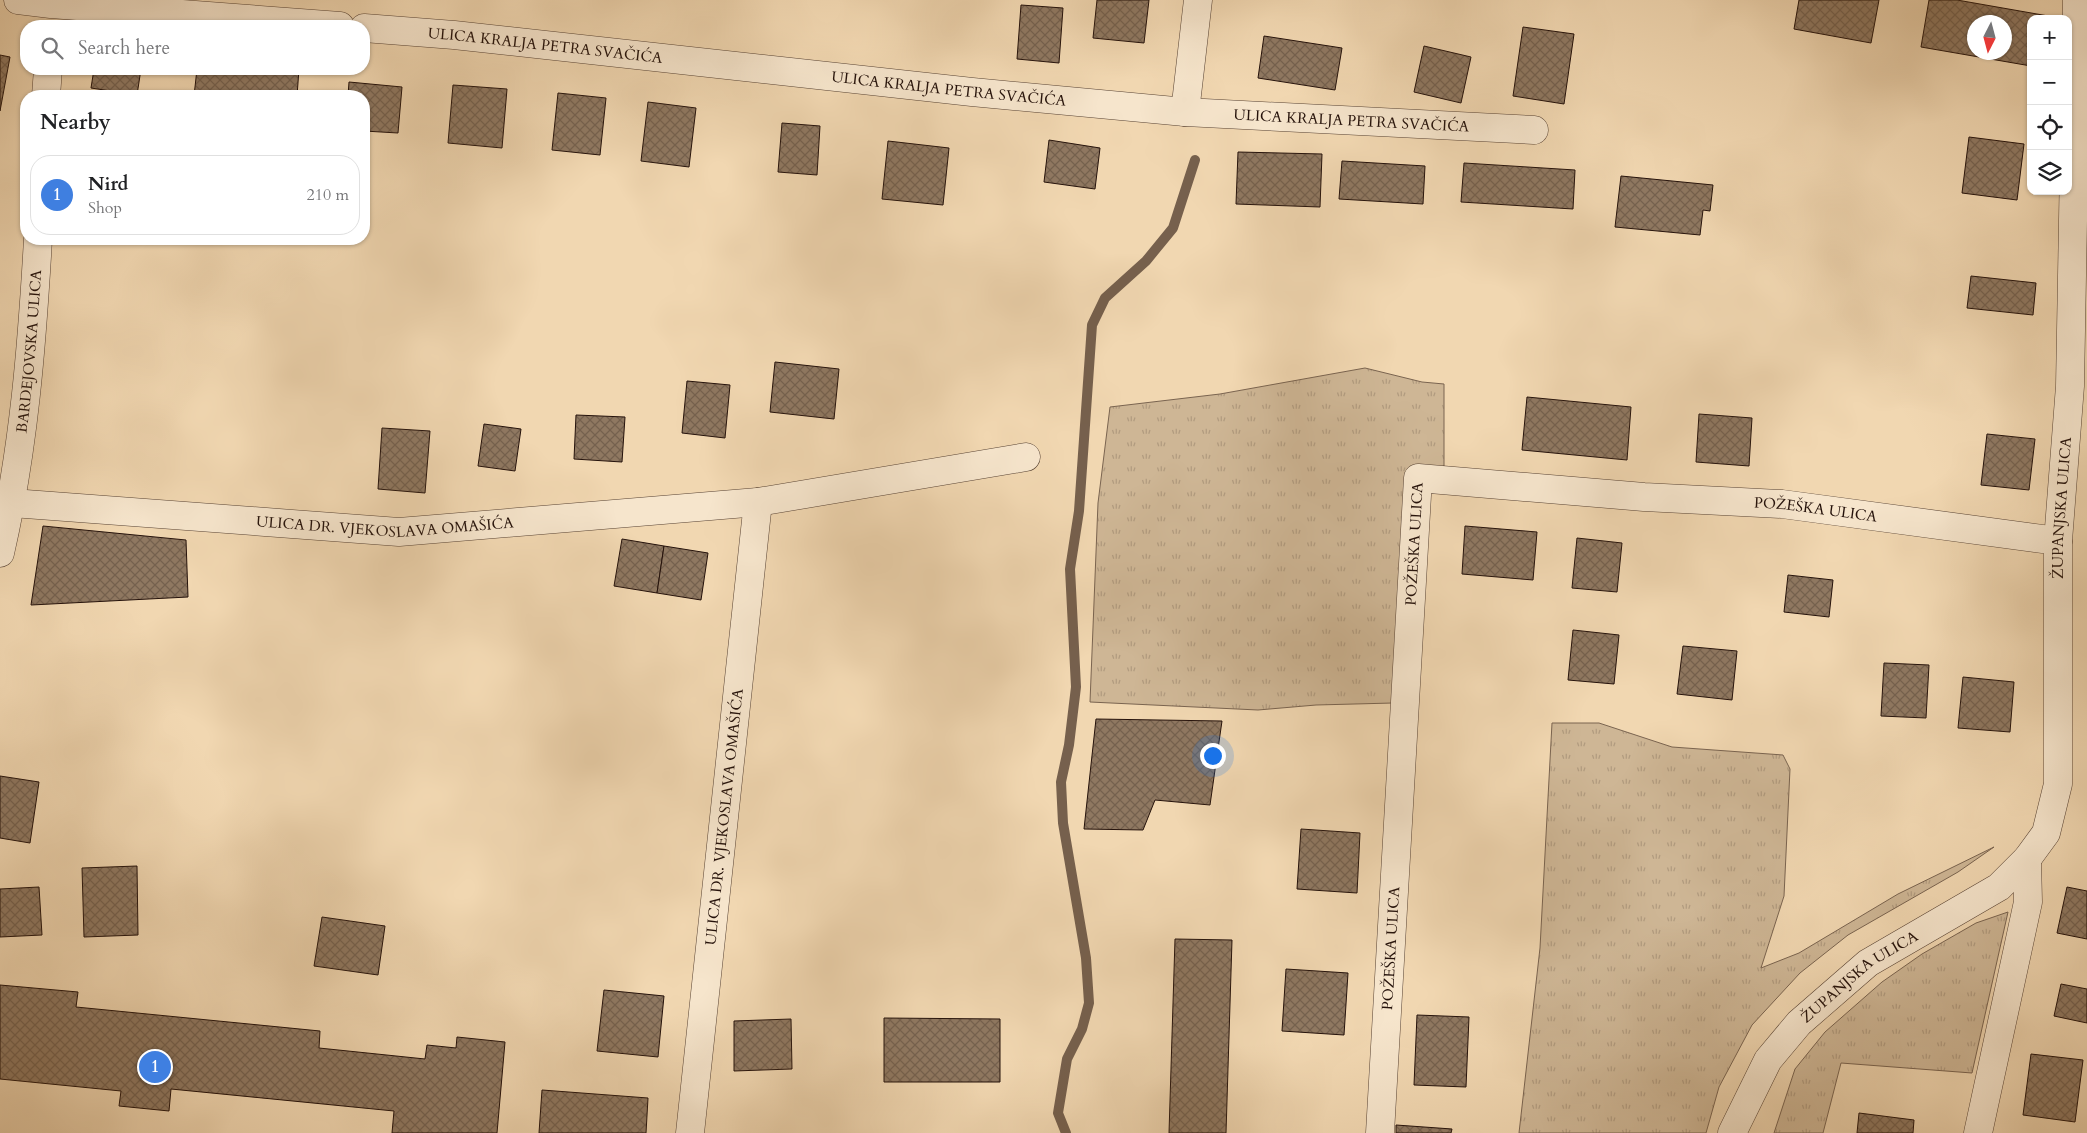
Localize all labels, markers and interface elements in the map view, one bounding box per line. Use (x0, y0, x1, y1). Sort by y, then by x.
north arrow (1967, 15, 2012, 60)
map controls (2027, 15, 2072, 195)
button: + (2027, 15, 2072, 60)
search box (20, 20, 370, 75)
street label: ULICA KRALJA PETRA SVAČIĆA (427, 23, 664, 68)
icon: search (38, 34, 66, 62)
text: Search here (78, 35, 170, 61)
button: − (2027, 60, 2072, 105)
street label: ULICA KRALJA PETRA SVAČIĆA (830, 67, 1067, 111)
street label: ULICA KRALJA PETRA SVAČIĆA (1233, 105, 1470, 137)
button: locate (2027, 105, 2072, 150)
text: Nearby (40, 108, 111, 137)
button: layers (2027, 150, 2072, 195)
text: Nird (88, 171, 128, 197)
text: 1 (53, 184, 61, 206)
text: 210 m (307, 184, 349, 206)
text: Shop (88, 197, 122, 219)
street label: BARDEJOVSKA ULICA (11, 269, 46, 434)
street label: ŽUPANJSKA ULICA (2048, 436, 2076, 579)
street label: POŽEŠKA ULICA (1401, 481, 1428, 606)
street label: POŽEŠKA ULICA (1754, 493, 1879, 527)
street label: ULICA DR. VJEKOSLAVA OMAŠIĆA (255, 511, 515, 542)
street label: ULICA DR. VJEKOSLAVA OMAŠIĆA (700, 687, 748, 946)
your location (1200, 743, 1226, 769)
street label: POŽEŠKA ULICA (1377, 886, 1404, 1011)
street label: ŽUPANJSKA ULICA (1796, 926, 1922, 1027)
pin: 1 (139, 1048, 171, 1086)

